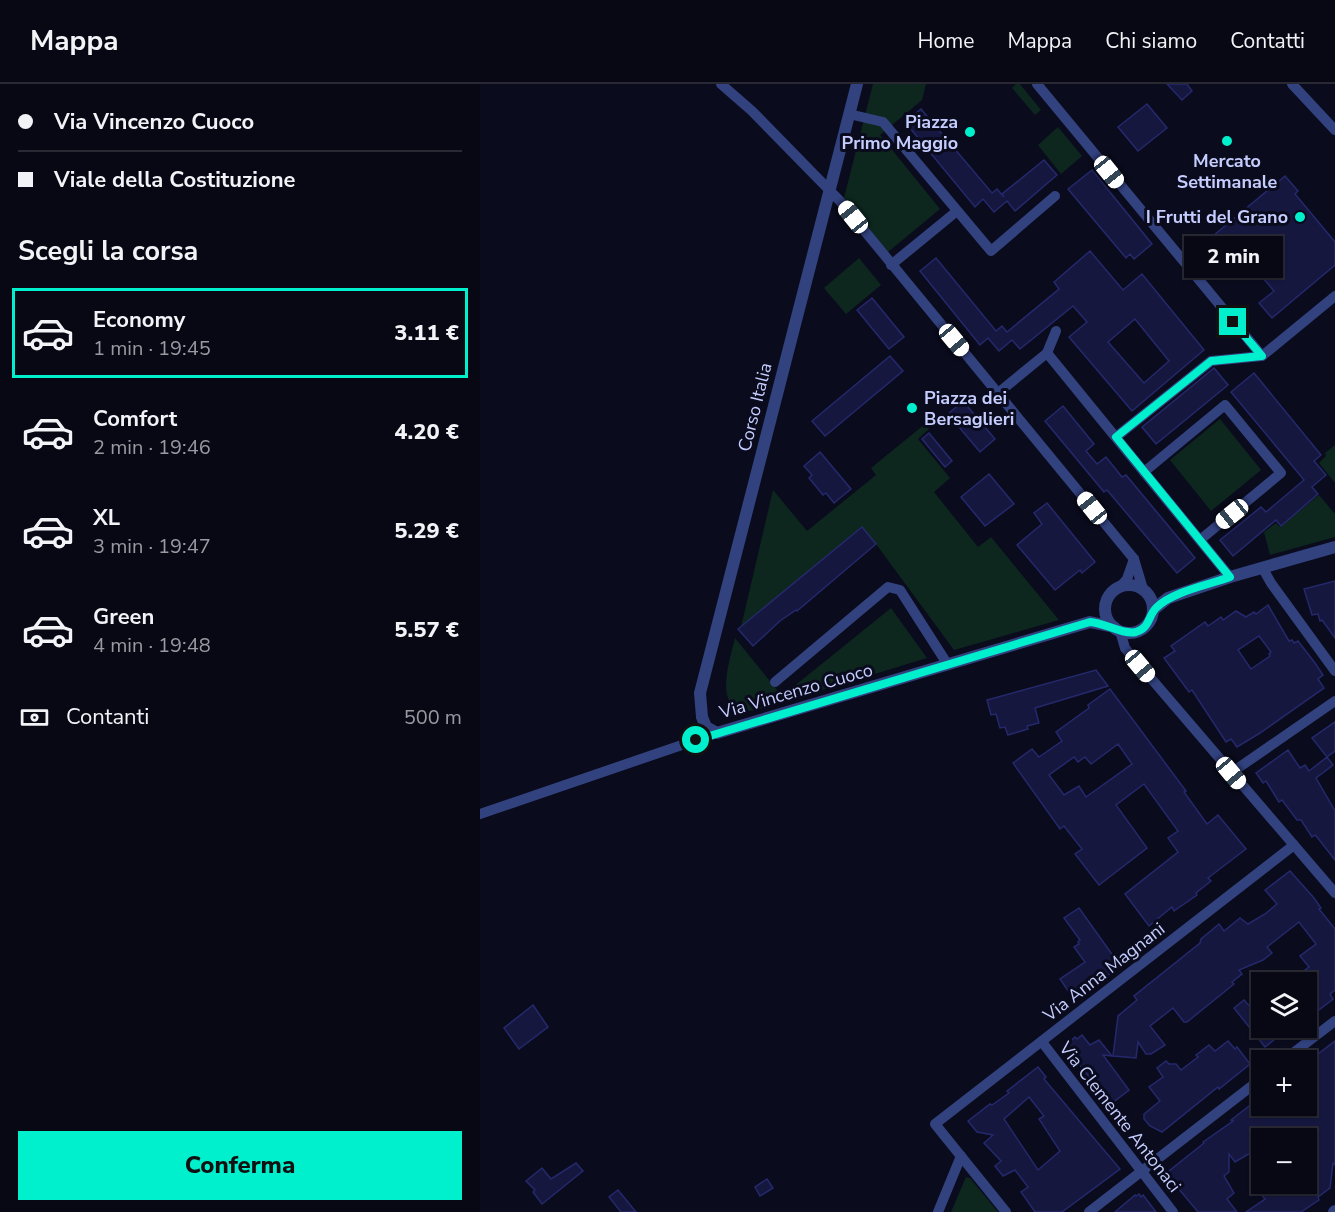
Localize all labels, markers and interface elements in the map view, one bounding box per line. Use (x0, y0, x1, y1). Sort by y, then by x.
text: Mappa (30, 22, 119, 60)
text: Home (918, 27, 974, 55)
text: Mappa (1007, 27, 1072, 55)
text: Chi siamo (1105, 27, 1197, 55)
text: Contatti (1230, 27, 1305, 55)
text: Via Vincenzo Cuoco (54, 107, 254, 137)
place label: Piazza Primo Maggio (842, 110, 958, 155)
marker: Piazza Primo Maggio (963, 125, 977, 139)
marker: Mercato Settimanale (1220, 134, 1234, 148)
place label: Mercato Settimanale (1177, 149, 1277, 194)
car (1091, 152, 1127, 192)
text: Viale della Costituzione (54, 165, 295, 195)
car (835, 197, 871, 237)
place label: I Frutti del Grano (1146, 205, 1288, 229)
marker: I Frutti del Grano (1293, 210, 1307, 224)
text: Scegli la corsa (18, 233, 198, 270)
callout: 2 min (1184, 235, 1282, 277)
text: 2 min (1207, 243, 1260, 270)
text: Economy (93, 305, 185, 335)
icon: car (21, 306, 75, 360)
route end (1219, 308, 1246, 335)
text: 3.11 € (394, 318, 459, 348)
car (936, 320, 972, 360)
text: 1 min · 19:45 (93, 335, 211, 362)
street label: Corso Italia (732, 360, 778, 454)
place label: Piazza dei Bersaglieri (924, 386, 1014, 431)
marker: Piazza dei Bersaglieri (905, 401, 919, 415)
text: Comfort (93, 404, 177, 434)
icon: car (21, 405, 75, 459)
text: 4.20 € (394, 417, 459, 447)
text: 2 min · 19:46 (93, 434, 211, 461)
car (1074, 488, 1110, 528)
car (1212, 496, 1252, 532)
text: XL (93, 503, 120, 533)
icon: car (21, 504, 75, 558)
text: 5.29 € (394, 516, 459, 546)
text: 3 min · 19:47 (93, 533, 211, 560)
text: Green (93, 602, 154, 632)
icon: car (21, 603, 75, 657)
text: 5.57 € (394, 615, 459, 645)
text: 4 min · 19:48 (93, 632, 211, 659)
car (1122, 646, 1158, 686)
street label: Via Vincenzo Cuoco (716, 658, 875, 725)
icon: cash (18, 701, 51, 734)
text: Contanti (66, 702, 149, 732)
text: 500 m (404, 704, 462, 731)
route start (682, 726, 709, 753)
car (1213, 753, 1249, 793)
street label: Via Anna Magnani (1037, 917, 1170, 1028)
map controls (1251, 972, 1317, 1194)
button: layers (1251, 972, 1317, 1038)
street label: Via Clemente Antonaci (1053, 1036, 1186, 1197)
button: + (1251, 1050, 1317, 1116)
button: − (1251, 1128, 1317, 1194)
button: Conferma (18, 1131, 462, 1200)

